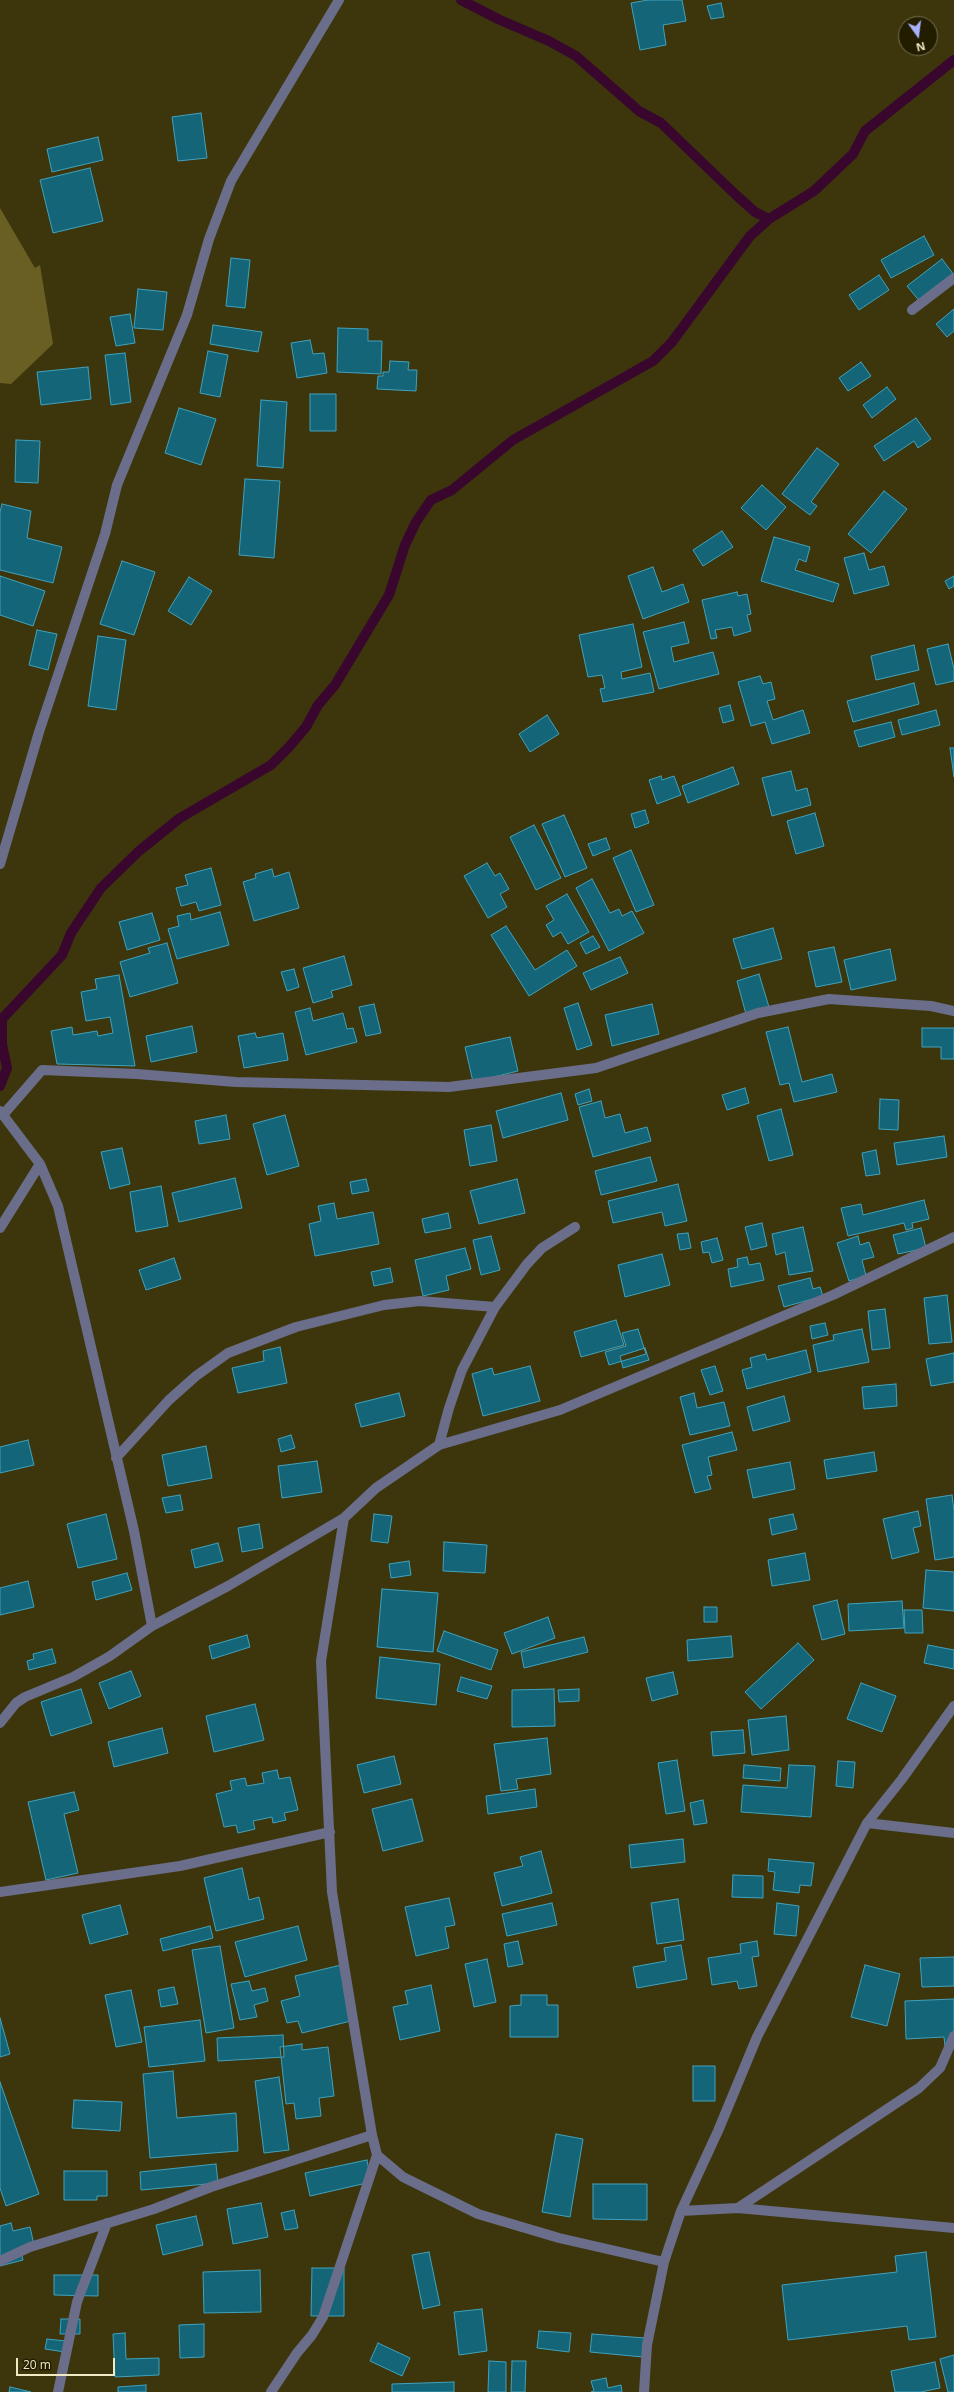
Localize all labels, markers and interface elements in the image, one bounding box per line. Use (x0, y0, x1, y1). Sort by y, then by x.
north arrow (898, 16, 938, 56)
text: N (915, 39, 927, 56)
scale bar (18, 2350, 117, 2376)
text: 20 m (23, 2356, 51, 2373)

